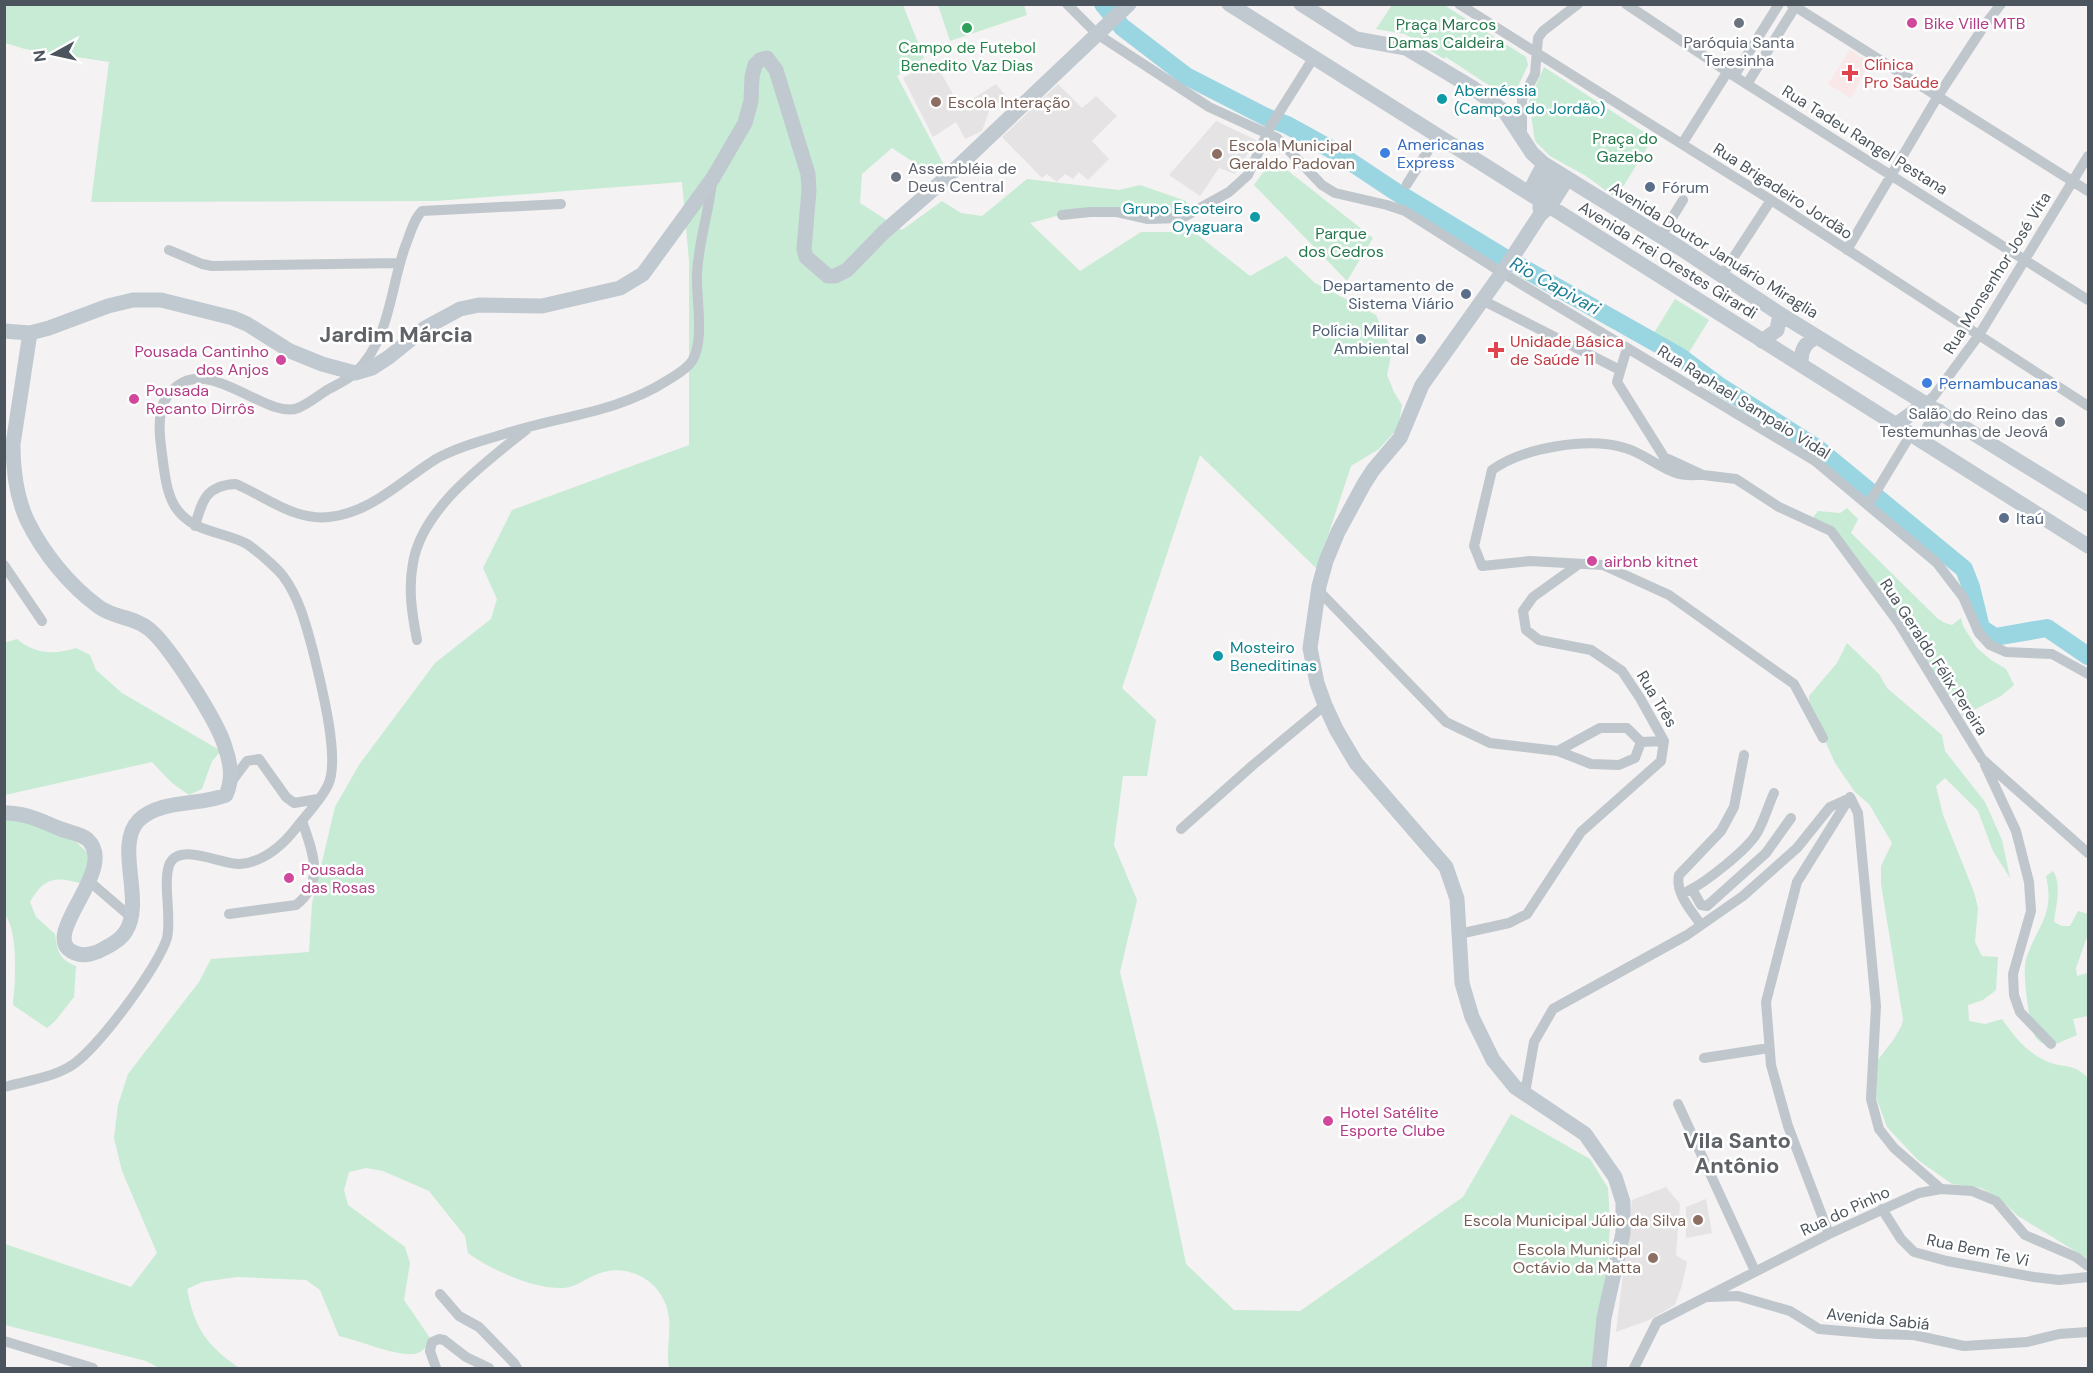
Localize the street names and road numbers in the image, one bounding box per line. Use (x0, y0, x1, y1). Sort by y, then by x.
street label: Rua Tadeu Rangel Pestana (1778, 80, 1952, 200)
street label: Rua Brigadeiro Jordão (1709, 138, 1857, 244)
street label: Avenida Doutor Januário Miraglia (1606, 177, 1822, 323)
street label: Rua Monsenhor José Vita (1938, 188, 2056, 358)
street label: Avenida Frei Orestes Girardi (1575, 196, 1761, 324)
street label: Rua Raphael Sampaio Vidal (1654, 340, 1834, 464)
street label: Rua Geraldo Félix Pereira (1875, 575, 1993, 739)
street label: Rua Três (1632, 667, 1682, 731)
street label: Rua do Pinho (1797, 1181, 1893, 1241)
street label: Rua Bem Te Vi (1925, 1229, 2031, 1271)
street label: Avenida Sabiá (1825, 1303, 1931, 1335)

